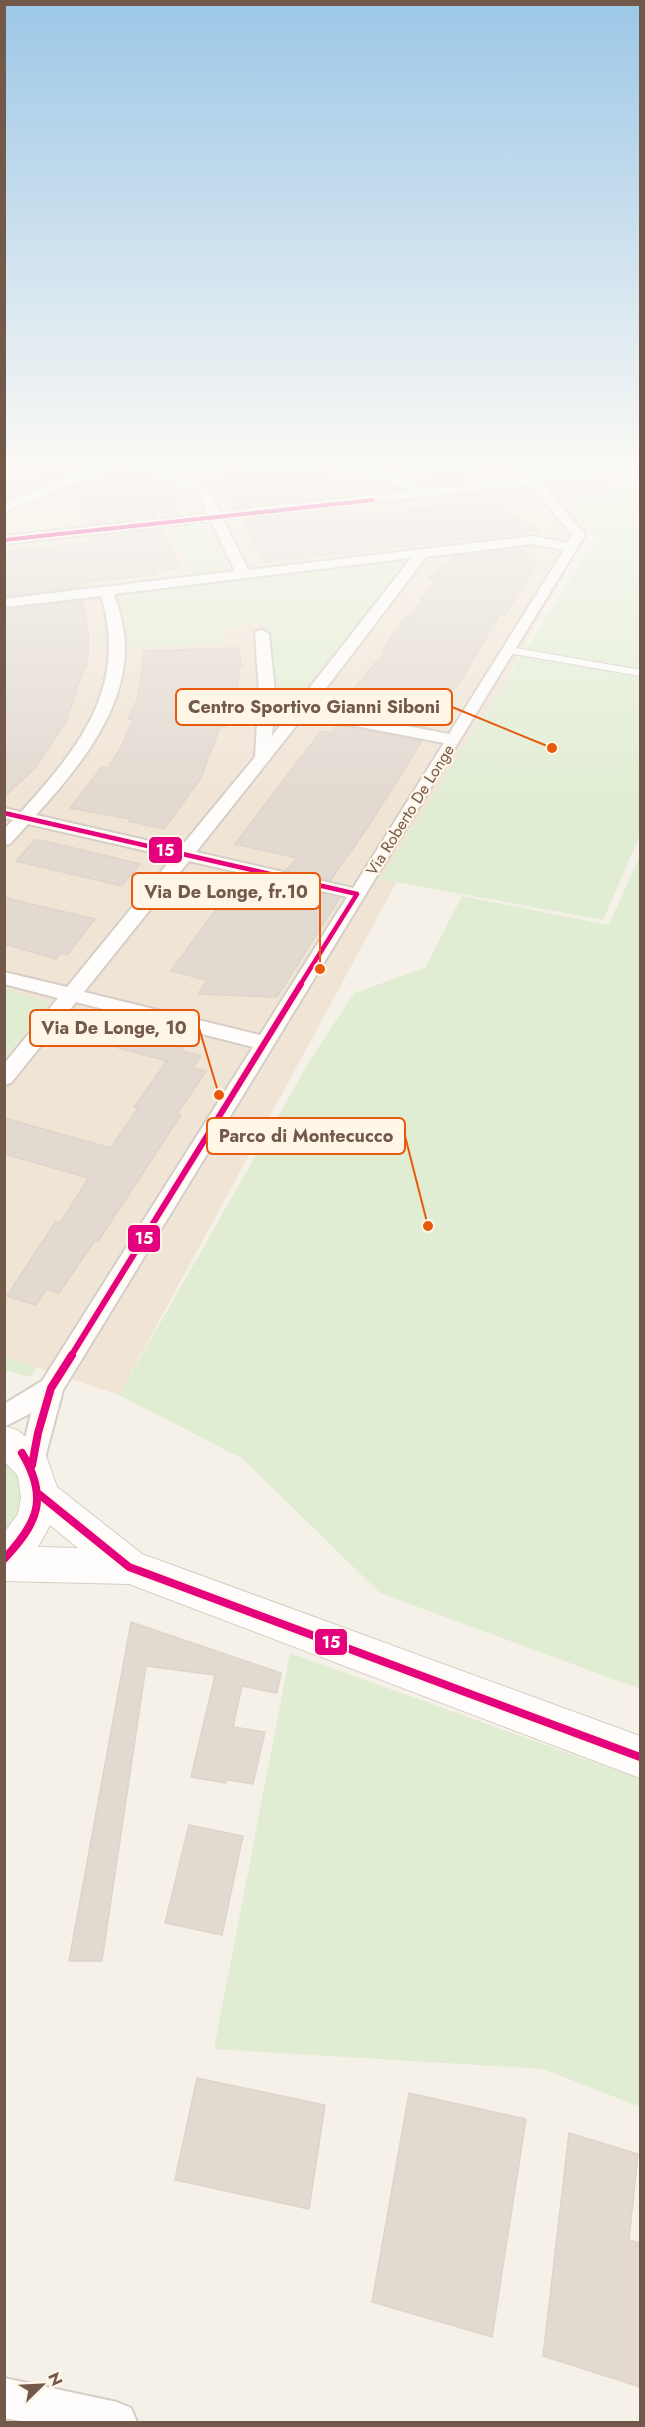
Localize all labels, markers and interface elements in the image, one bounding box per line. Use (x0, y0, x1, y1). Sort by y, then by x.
callout: Centro Sportivo Gianni Siboni (176, 689, 452, 725)
text: Centro Sportivo Gianni Siboni (188, 694, 440, 720)
street label: Via Roberto De Longe (360, 740, 460, 880)
line badge: 15 (148, 836, 183, 864)
text: 15 (156, 839, 174, 862)
callout: Via De Longe, fr.10 (132, 873, 320, 909)
text: Via De Longe, fr.10 (143, 879, 308, 905)
callout: Via De Longe, 10 (30, 1010, 199, 1046)
text: Via De Longe, 10 (40, 1015, 187, 1041)
callout: Parco di Montecucco (207, 1118, 405, 1154)
text: Parco di Montecucco (219, 1123, 394, 1149)
line badge: 15 (127, 1224, 161, 1253)
text: 15 (135, 1227, 153, 1250)
line badge: 15 (314, 1628, 348, 1656)
text: 15 (322, 1631, 340, 1654)
north arrow (12, 2355, 72, 2415)
text: N (42, 2369, 68, 2390)

